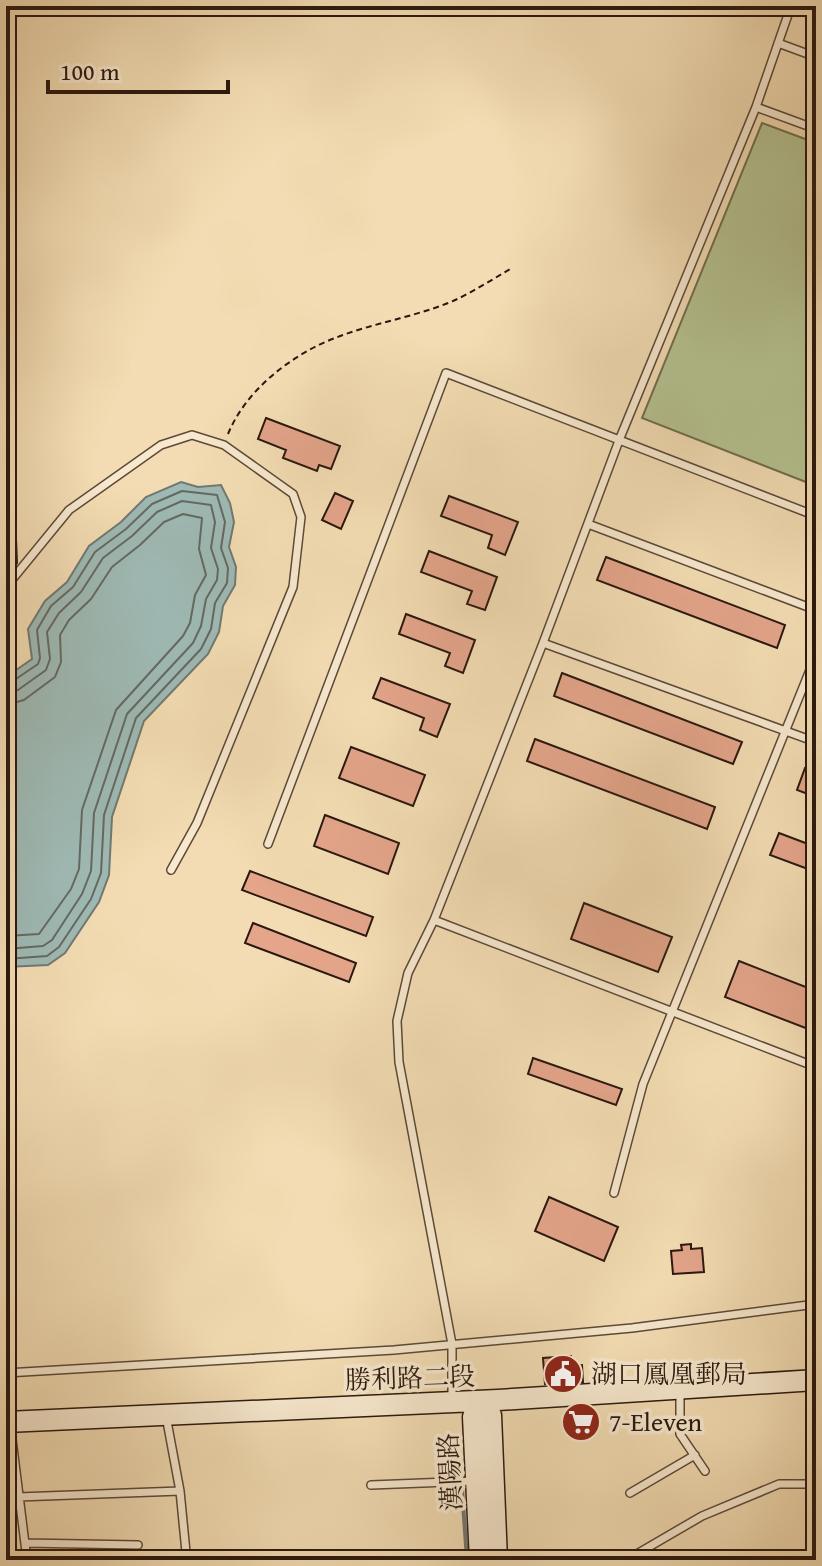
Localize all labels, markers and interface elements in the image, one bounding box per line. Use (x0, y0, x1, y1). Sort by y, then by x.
scale bar (48, 44, 228, 94)
text: 100 m (60, 54, 120, 89)
public building icon: 湖口鳳凰郵局 (542, 1353, 584, 1395)
place label: 湖口鳳凰郵局 (591, 1354, 747, 1393)
street label: 勝利路二段 (344, 1356, 476, 1399)
supermarket icon: 7-Eleven (560, 1401, 602, 1443)
place label: 7-Eleven (609, 1402, 703, 1441)
street label: 漢陽路 (428, 1432, 471, 1512)

